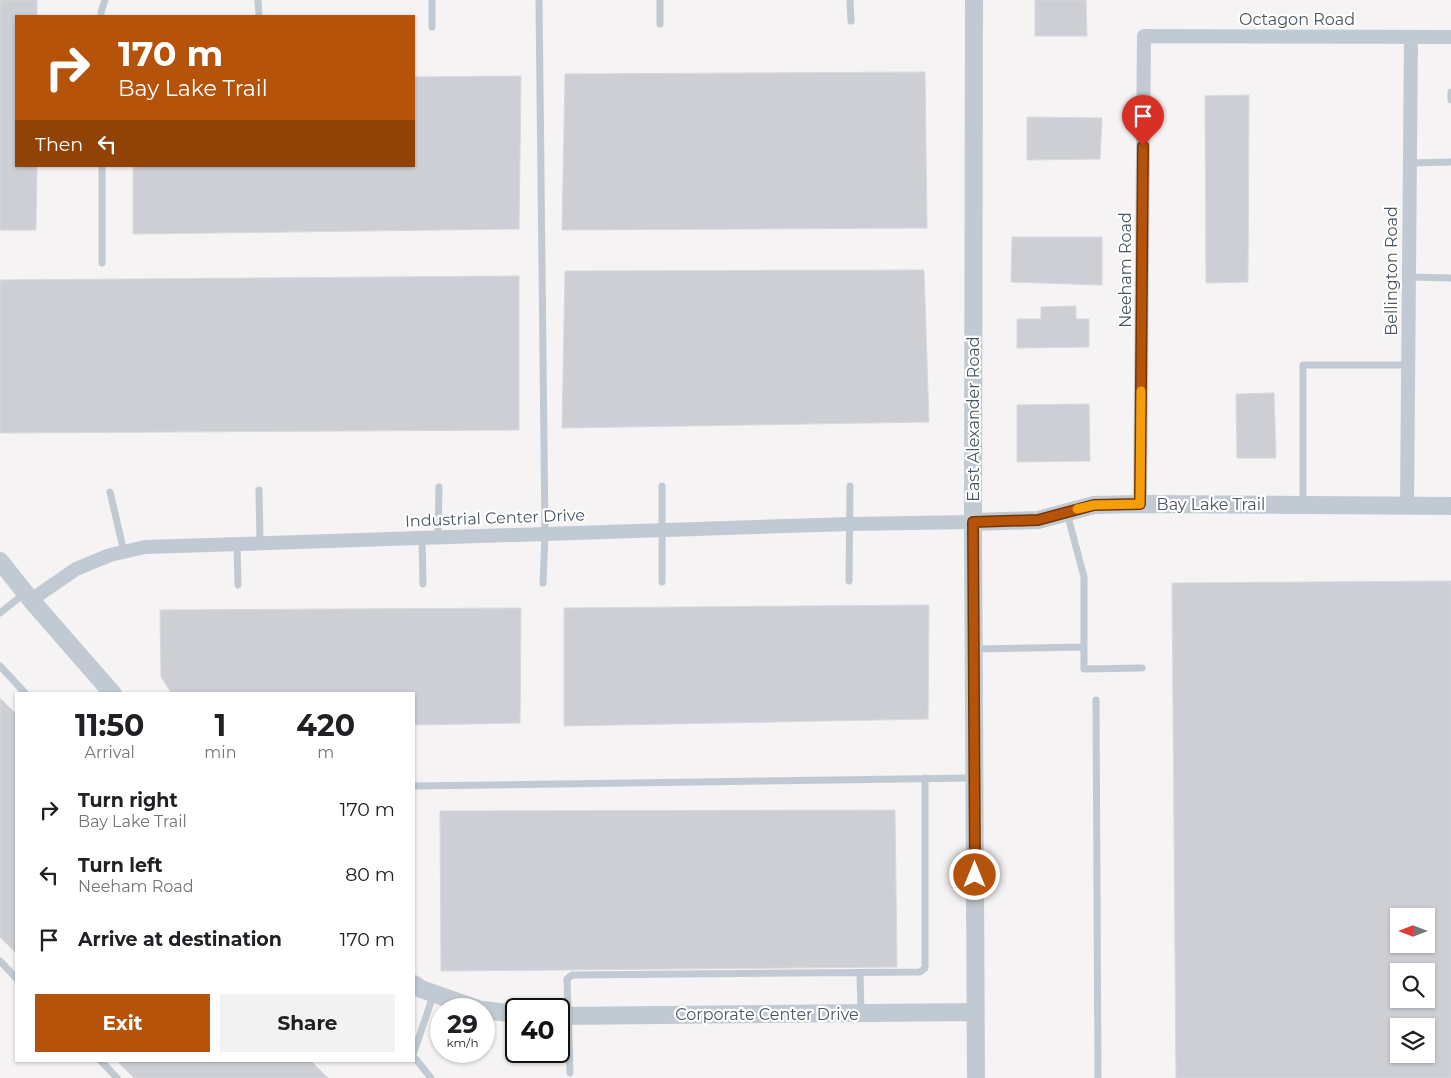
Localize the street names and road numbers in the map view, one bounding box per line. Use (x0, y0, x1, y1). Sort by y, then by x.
street label: Octagon Road (1239, 10, 1355, 29)
street label: Bellington Road (1382, 206, 1401, 336)
street label: Neeham Road (1116, 212, 1135, 328)
street label: East Alexander Road (964, 336, 983, 502)
street label: Bay Lake Trail (1157, 495, 1265, 514)
street label: Industrial Center Drive (405, 505, 585, 531)
street label: Corporate Center Drive (675, 1005, 859, 1024)

